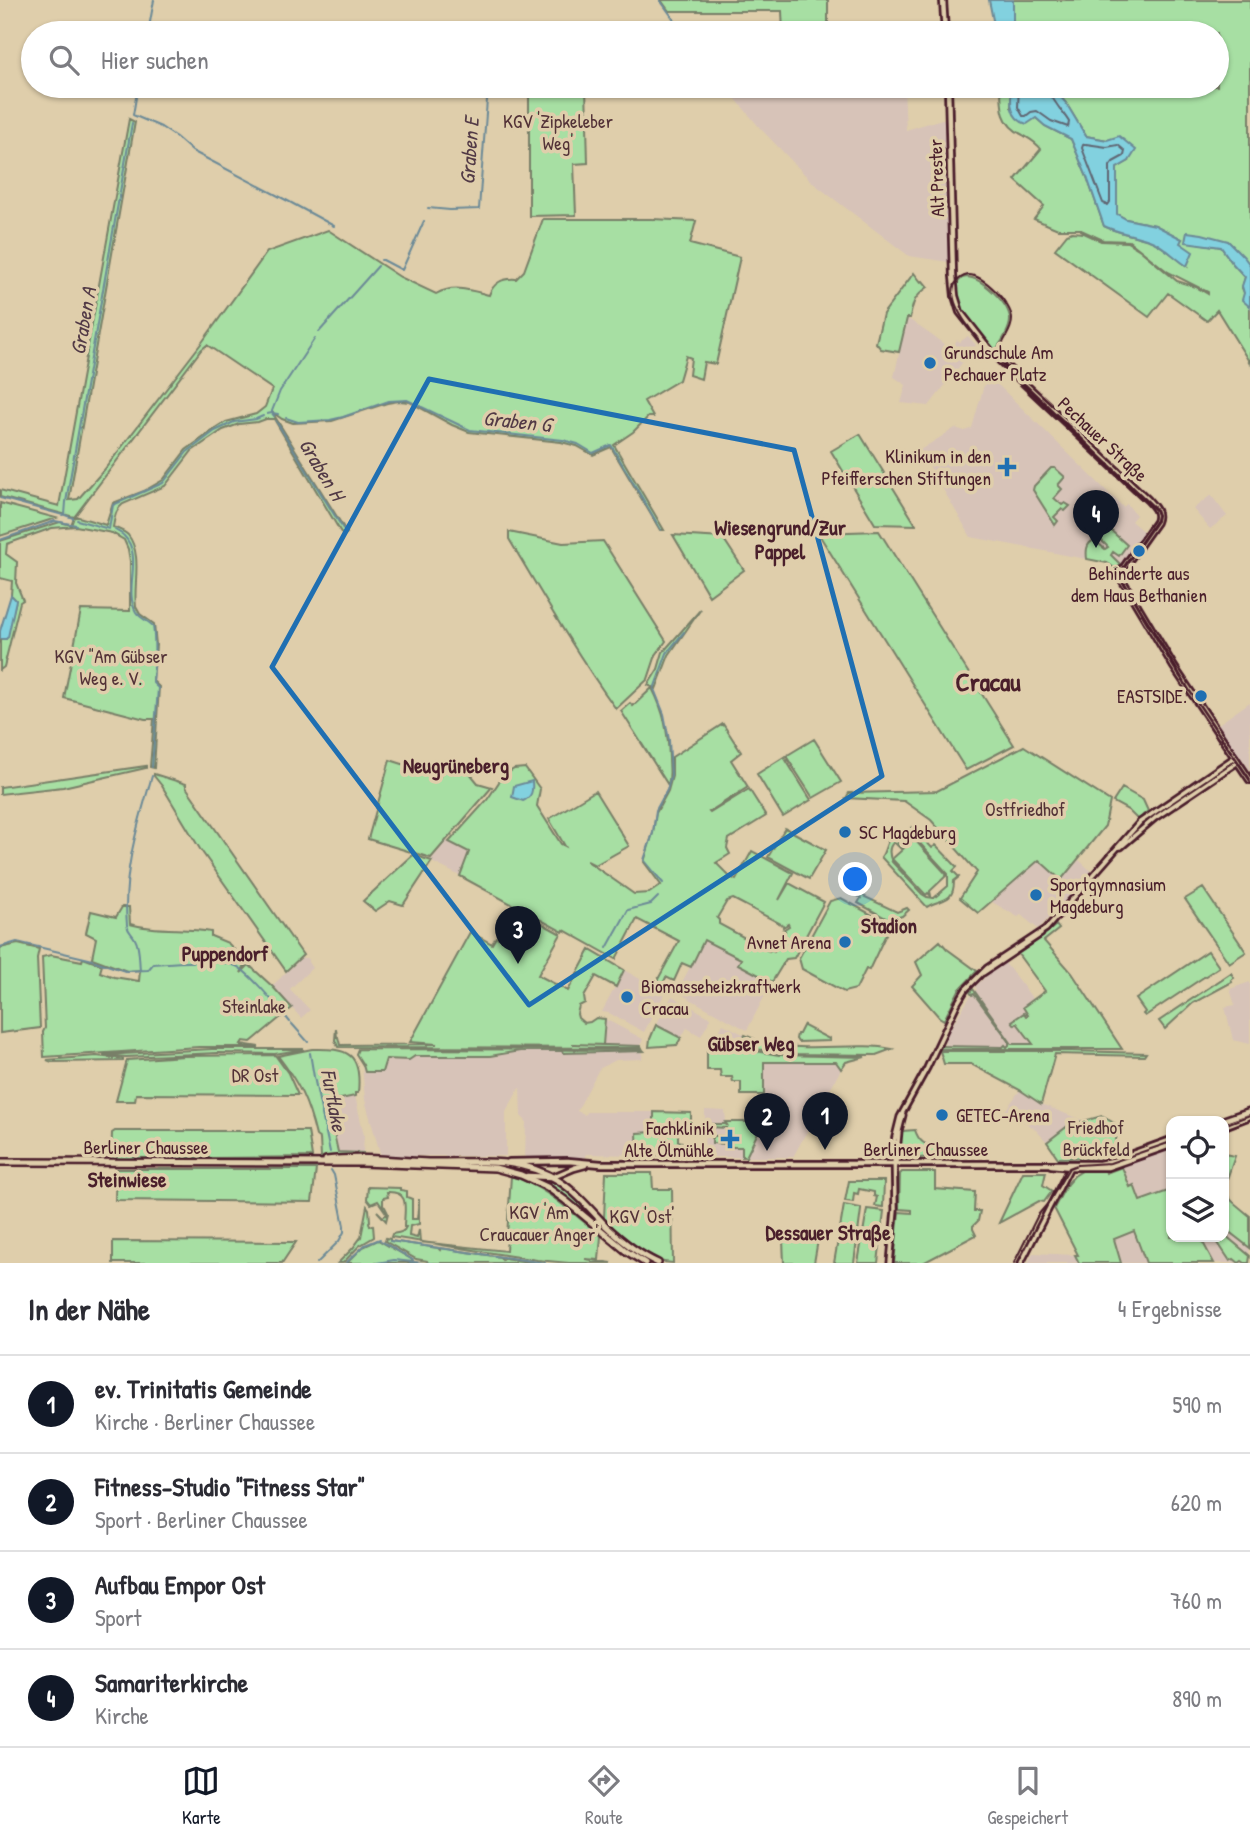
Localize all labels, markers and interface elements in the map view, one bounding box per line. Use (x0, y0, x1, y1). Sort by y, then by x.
search box (21, 21, 1229, 98)
icon: search (45, 41, 83, 79)
text: Hier suchen (101, 42, 209, 77)
park label: KGV 'Zipkeleber Weg' (503, 108, 614, 156)
water label: Graben E (452, 113, 486, 185)
street label: Alt Prester (922, 138, 950, 217)
water label: Graben A (63, 284, 103, 357)
place label: Grundschule Am Pechauer Platz (944, 339, 1054, 387)
marker: Grundschule Am Pechauer Platz (922, 355, 938, 371)
street label: Pechauer Straße (1052, 391, 1154, 488)
water label: Graben G (482, 403, 556, 439)
water label: Graben H (292, 433, 353, 508)
place label: Klinikum in den Pfeifferschen Stiftungen (822, 443, 991, 491)
marker: Klinikum in den Pfeifferschen Stiftungen (997, 457, 1017, 477)
pin: 4 (1073, 490, 1119, 548)
district label: Wiesengrund/Zur Pappel (714, 513, 847, 567)
marker: Behinderte aus dem Haus Bethanien (1131, 543, 1147, 559)
place label: Behinderte aus dem Haus Bethanien (1071, 560, 1207, 608)
park label: KGV "Am Gübser Weg e. V. (54, 643, 168, 691)
district label: Cracau (955, 664, 1021, 699)
place label: EASTSIDE. (1117, 683, 1187, 709)
marker: EASTSIDE. (1193, 688, 1209, 704)
district label: Neugrüneberg (403, 751, 509, 781)
park label: Ostfriedhof (985, 796, 1065, 822)
place label: SC Magdeburg (859, 819, 956, 845)
marker: SC Magdeburg (837, 824, 853, 840)
your location (838, 862, 872, 896)
place label: Sportgymnasium Magdeburg (1050, 871, 1166, 919)
marker: Sportgymnasium Magdeburg (1028, 887, 1044, 903)
pin: 3 (495, 906, 541, 964)
district label: Stadion (861, 911, 917, 940)
place label: Avnet Arena (747, 929, 832, 955)
marker: Avnet Arena (837, 934, 853, 950)
district label: Puppendorf (182, 939, 269, 969)
place label: Biomasseheizkraftwerk Cracau (641, 973, 801, 1021)
marker: Biomasseheizkraftwerk Cracau (619, 989, 635, 1005)
park label: Steinlake (222, 993, 286, 1019)
district label: Gübser Weg (707, 1029, 795, 1059)
park label: DR Ost (232, 1062, 279, 1088)
water label: Furtlake (314, 1067, 355, 1135)
pin: 1 (802, 1092, 848, 1150)
pin: 2 (744, 1093, 790, 1151)
place label: GETEC-Arena (956, 1102, 1050, 1128)
marker: GETEC-Arena (934, 1107, 950, 1123)
park label: Friedhof Brückfeld (1063, 1114, 1130, 1162)
place label: Fachklinik Alte Ölmühle (624, 1115, 714, 1163)
map controls (1166, 1116, 1229, 1242)
button: locate (1166, 1116, 1229, 1179)
marker: Fachklinik Alte Ölmühle (720, 1129, 740, 1149)
street label: Berliner Chaussee (84, 1134, 209, 1160)
street label: Berliner Chaussee (864, 1136, 989, 1162)
district label: Steinwiese (88, 1165, 167, 1194)
button: layers (1166, 1179, 1229, 1242)
park label: KGV 'Am Craucauer Anger' (480, 1199, 598, 1247)
park label: KGV 'Ost' (610, 1203, 674, 1229)
district label: Dessauer Straße (765, 1218, 891, 1248)
text: In der Nähe (28, 1289, 150, 1329)
text: 4 Ergebnisse (1118, 1293, 1222, 1324)
text: ev. Trinitatis Gemeinde (95, 1371, 312, 1406)
text: 1 (47, 1389, 55, 1420)
text: 590 m (1173, 1389, 1222, 1420)
text: Kirche · Berliner Chaussee (95, 1406, 315, 1437)
text: Fitness-Studio "Fitness Star" (95, 1469, 365, 1504)
text: 2 (46, 1487, 56, 1518)
text: 620 m (1171, 1487, 1222, 1518)
text: Sport · Berliner Chaussee (95, 1504, 308, 1535)
text: Aufbau Empor Ost (95, 1567, 265, 1602)
text: 3 (46, 1585, 56, 1616)
text: 760 m (1170, 1585, 1222, 1616)
text: Sport (95, 1602, 141, 1633)
text: Samariterkirche (95, 1665, 248, 1700)
text: 4 (47, 1683, 55, 1714)
text: 890 m (1172, 1683, 1222, 1714)
text: Kirche (95, 1700, 149, 1731)
tab: Karte (182, 1762, 221, 1830)
tab: Route (585, 1762, 623, 1830)
tab: Gespeichert (987, 1762, 1068, 1830)

